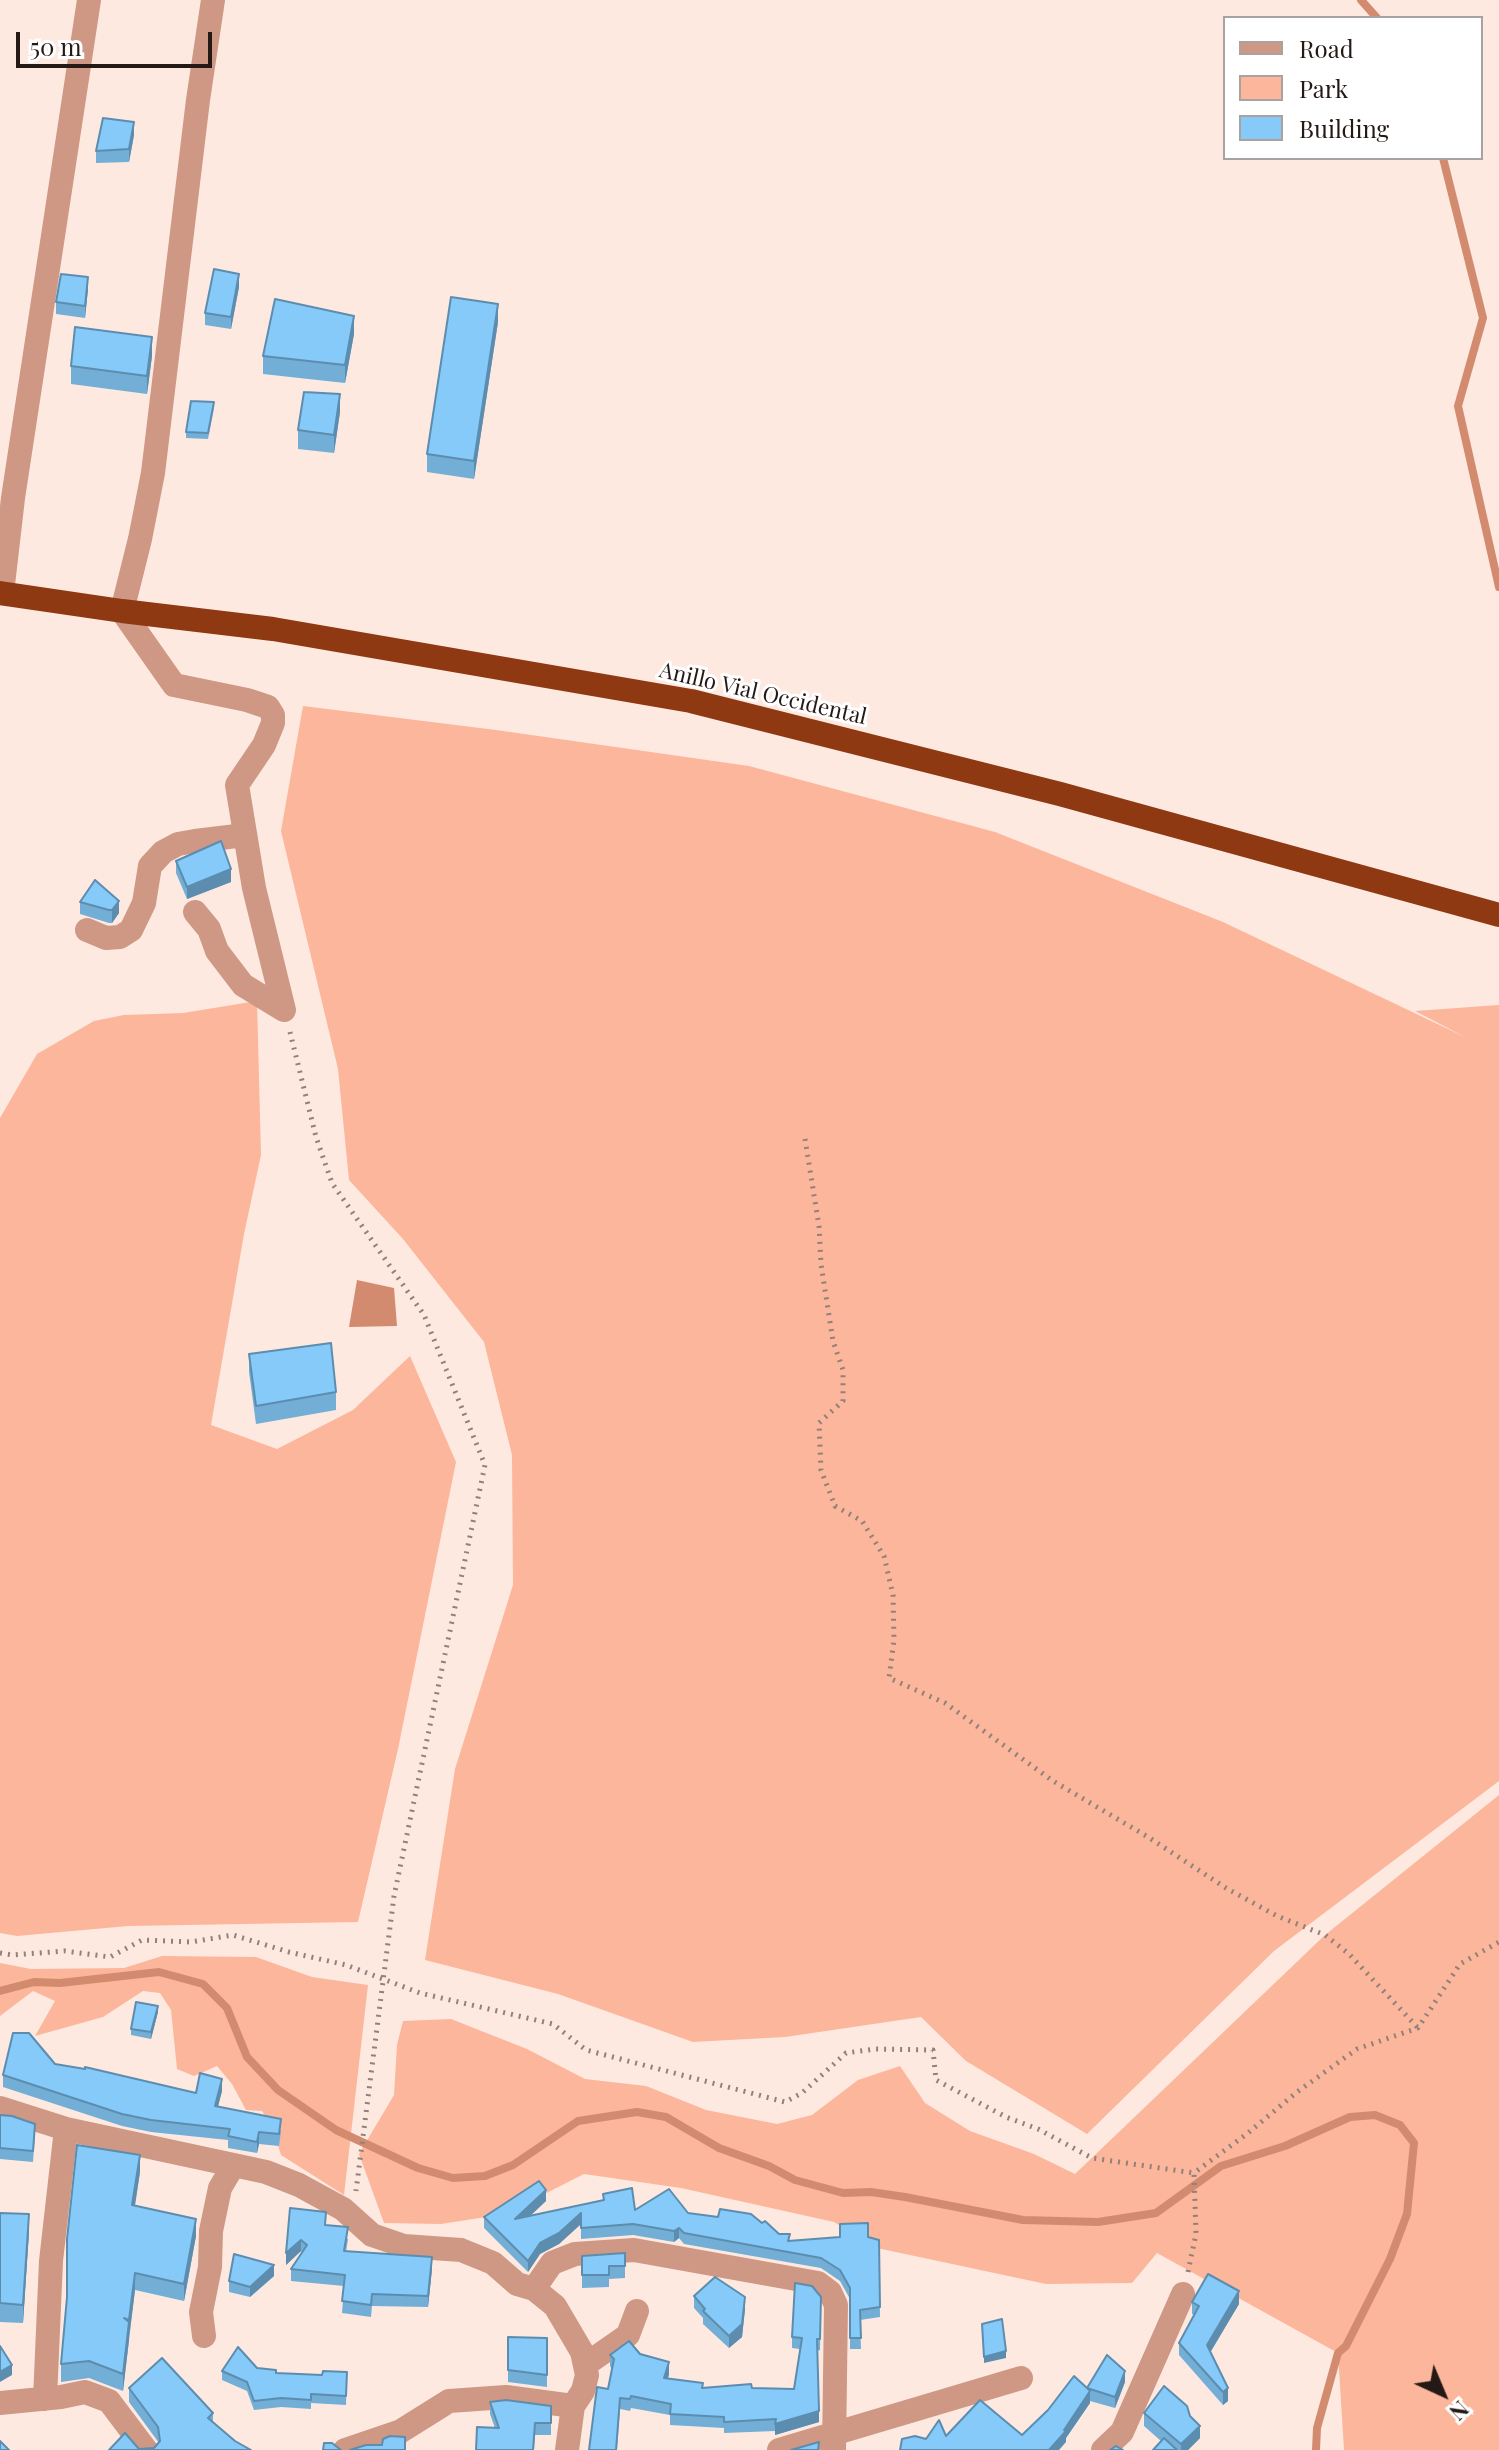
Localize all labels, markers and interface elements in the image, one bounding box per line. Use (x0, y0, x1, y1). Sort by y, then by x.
scale bar (20, 16, 216, 66)
legend (1223, 16, 1483, 160)
text: 50 m (30, 30, 82, 62)
text: Road (1299, 32, 1354, 64)
text: Park (1299, 72, 1348, 104)
text: Building (1299, 112, 1389, 144)
street label: Anillo Vial Occidental (657, 657, 869, 731)
north arrow (1403, 2354, 1483, 2434)
text: N (1444, 2395, 1476, 2428)

